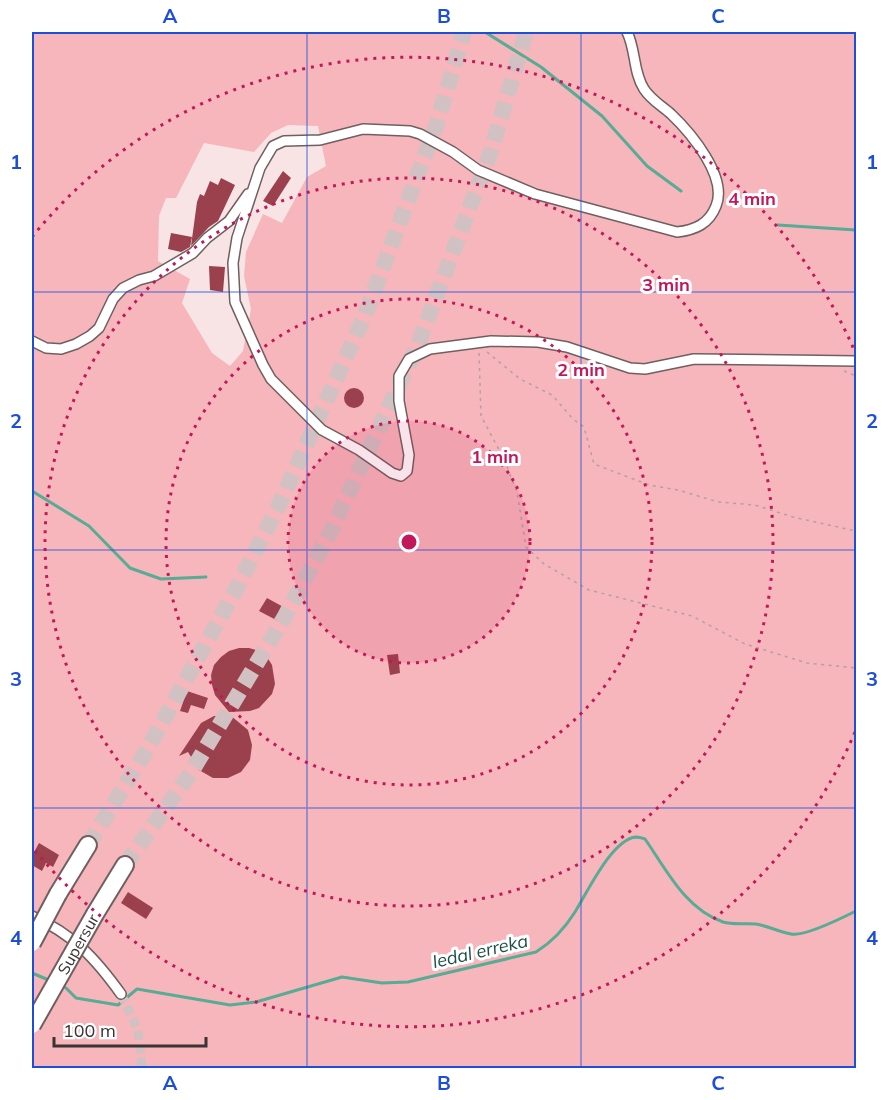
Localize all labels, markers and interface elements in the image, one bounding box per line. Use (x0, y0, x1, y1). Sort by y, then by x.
text: A (163, 3, 178, 28)
text: B (437, 3, 451, 28)
text: C (711, 3, 725, 28)
text: 1 (10, 149, 22, 174)
text: 1 (866, 149, 878, 174)
text: 4 min (728, 187, 776, 210)
text: 3 min (642, 273, 690, 296)
text: 2 min (557, 358, 605, 381)
text: 2 (10, 408, 22, 433)
text: 2 (866, 408, 878, 433)
text: 1 min (471, 445, 519, 468)
centre of rings (399, 532, 419, 552)
text: 3 (10, 666, 22, 691)
text: 3 (866, 666, 878, 691)
street label: Supersur (53, 910, 103, 978)
text: 4 (10, 925, 22, 950)
text: 4 (866, 925, 878, 950)
water label: Iedal erreka (430, 929, 530, 973)
scale bar (54, 1010, 206, 1048)
text: 100 m (63, 1019, 116, 1042)
text: A (163, 1070, 178, 1095)
text: B (437, 1070, 451, 1095)
text: C (711, 1070, 725, 1095)

